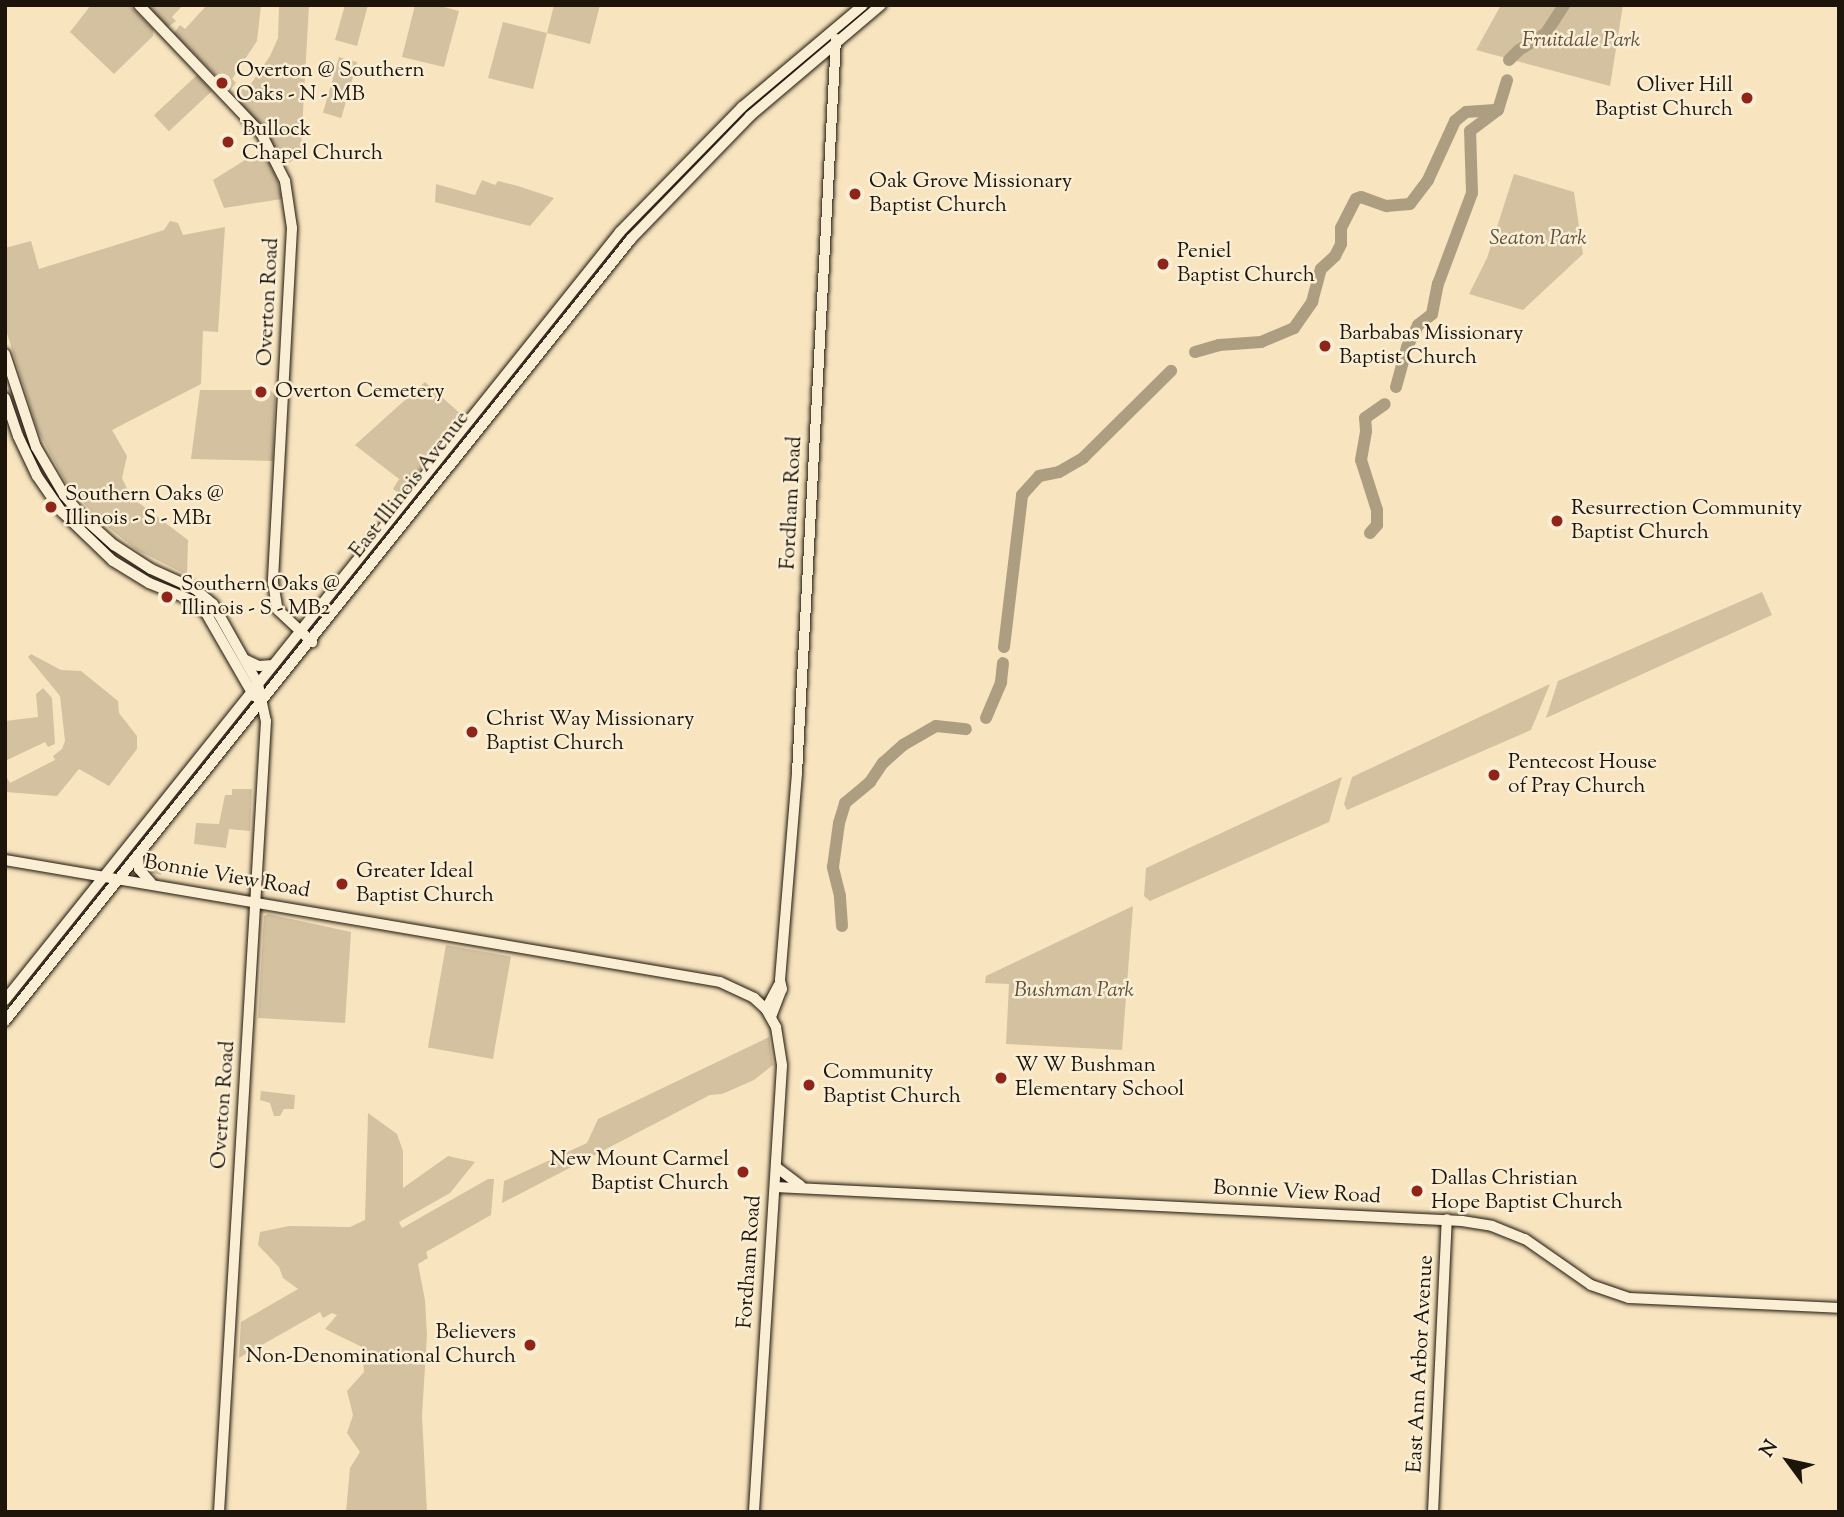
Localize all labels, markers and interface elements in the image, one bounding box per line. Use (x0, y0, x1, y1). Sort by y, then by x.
park label: Fruitdale Park (1522, 28, 1640, 54)
place label: Overton @ Southern Oaks - N - MB (236, 58, 425, 108)
place label: Oliver Hill Baptist Church (1595, 73, 1733, 123)
marker: Overton @ Southern Oaks - N - MB (214, 75, 230, 91)
marker: Oliver Hill Baptist Church (1739, 90, 1755, 106)
place label: Bullock Chapel Church (242, 117, 383, 167)
marker: Bullock Chapel Church (220, 134, 236, 150)
place label: Oak Grove Missionary Baptist Church (869, 169, 1072, 219)
marker: Oak Grove Missionary Baptist Church (847, 186, 863, 202)
park label: Seaton Park (1489, 226, 1587, 252)
street label: Overton Road (253, 237, 285, 367)
place label: Peniel Baptist Church (1177, 239, 1315, 289)
marker: Peniel Baptist Church (1155, 256, 1171, 272)
place label: Barbabas Missionary Baptist Church (1339, 321, 1523, 371)
marker: Barbabas Missionary Baptist Church (1317, 338, 1333, 354)
place label: Overton Cemetery (275, 379, 445, 405)
marker: Overton Cemetery (253, 384, 269, 400)
street label: East Illinois Avenue (345, 407, 475, 563)
street label: Fordham Road (776, 436, 808, 570)
place label: Southern Oaks @ Illinois - S - MB1 (65, 482, 224, 532)
place label: Resurrection Community Baptist Church (1571, 496, 1802, 546)
marker: Southern Oaks @ Illinois - S - MB1 (43, 499, 59, 515)
marker: Resurrection Community Baptist Church (1549, 513, 1565, 529)
place label: Southern Oaks @ Illinois - S - MB2 (181, 572, 340, 622)
marker: Southern Oaks @ Illinois - S - MB2 (159, 589, 175, 605)
place label: Christ Way Missionary Baptist Church (486, 707, 694, 757)
marker: Christ Way Missionary Baptist Church (464, 724, 480, 740)
place label: Pentecost House of Pray Church (1508, 750, 1657, 800)
marker: Pentecost House of Pray Church (1486, 767, 1502, 783)
street label: Bonnie View Road (142, 850, 312, 904)
place label: Greater Ideal Baptist Church (356, 859, 494, 909)
marker: Greater Ideal Baptist Church (334, 876, 350, 892)
park label: Bushman Park (1014, 978, 1134, 1004)
street label: Overton Road (207, 1040, 241, 1170)
place label: W W Bushman Elementary School (1015, 1053, 1184, 1103)
place label: Community Baptist Church (823, 1060, 961, 1110)
marker: W W Bushman Elementary School (993, 1070, 1009, 1086)
marker: Community Baptist Church (801, 1077, 817, 1093)
place label: New Mount Carmel Baptist Church (550, 1147, 729, 1197)
marker: New Mount Carmel Baptist Church (735, 1164, 751, 1180)
place label: Dallas Christian Hope Baptist Church (1431, 1166, 1623, 1216)
street label: Bonnie View Road (1212, 1176, 1382, 1210)
marker: Dallas Christian Hope Baptist Church (1409, 1183, 1425, 1199)
street label: Fordham Road (733, 1194, 767, 1330)
street label: East Ann Arbor Avenue (1403, 1254, 1439, 1474)
place label: Believers Non-Denominational Church (246, 1320, 516, 1370)
marker: Believers Non-Denominational Church (522, 1337, 538, 1353)
north arrow (1753, 1426, 1823, 1496)
text: N (1755, 1436, 1785, 1463)

